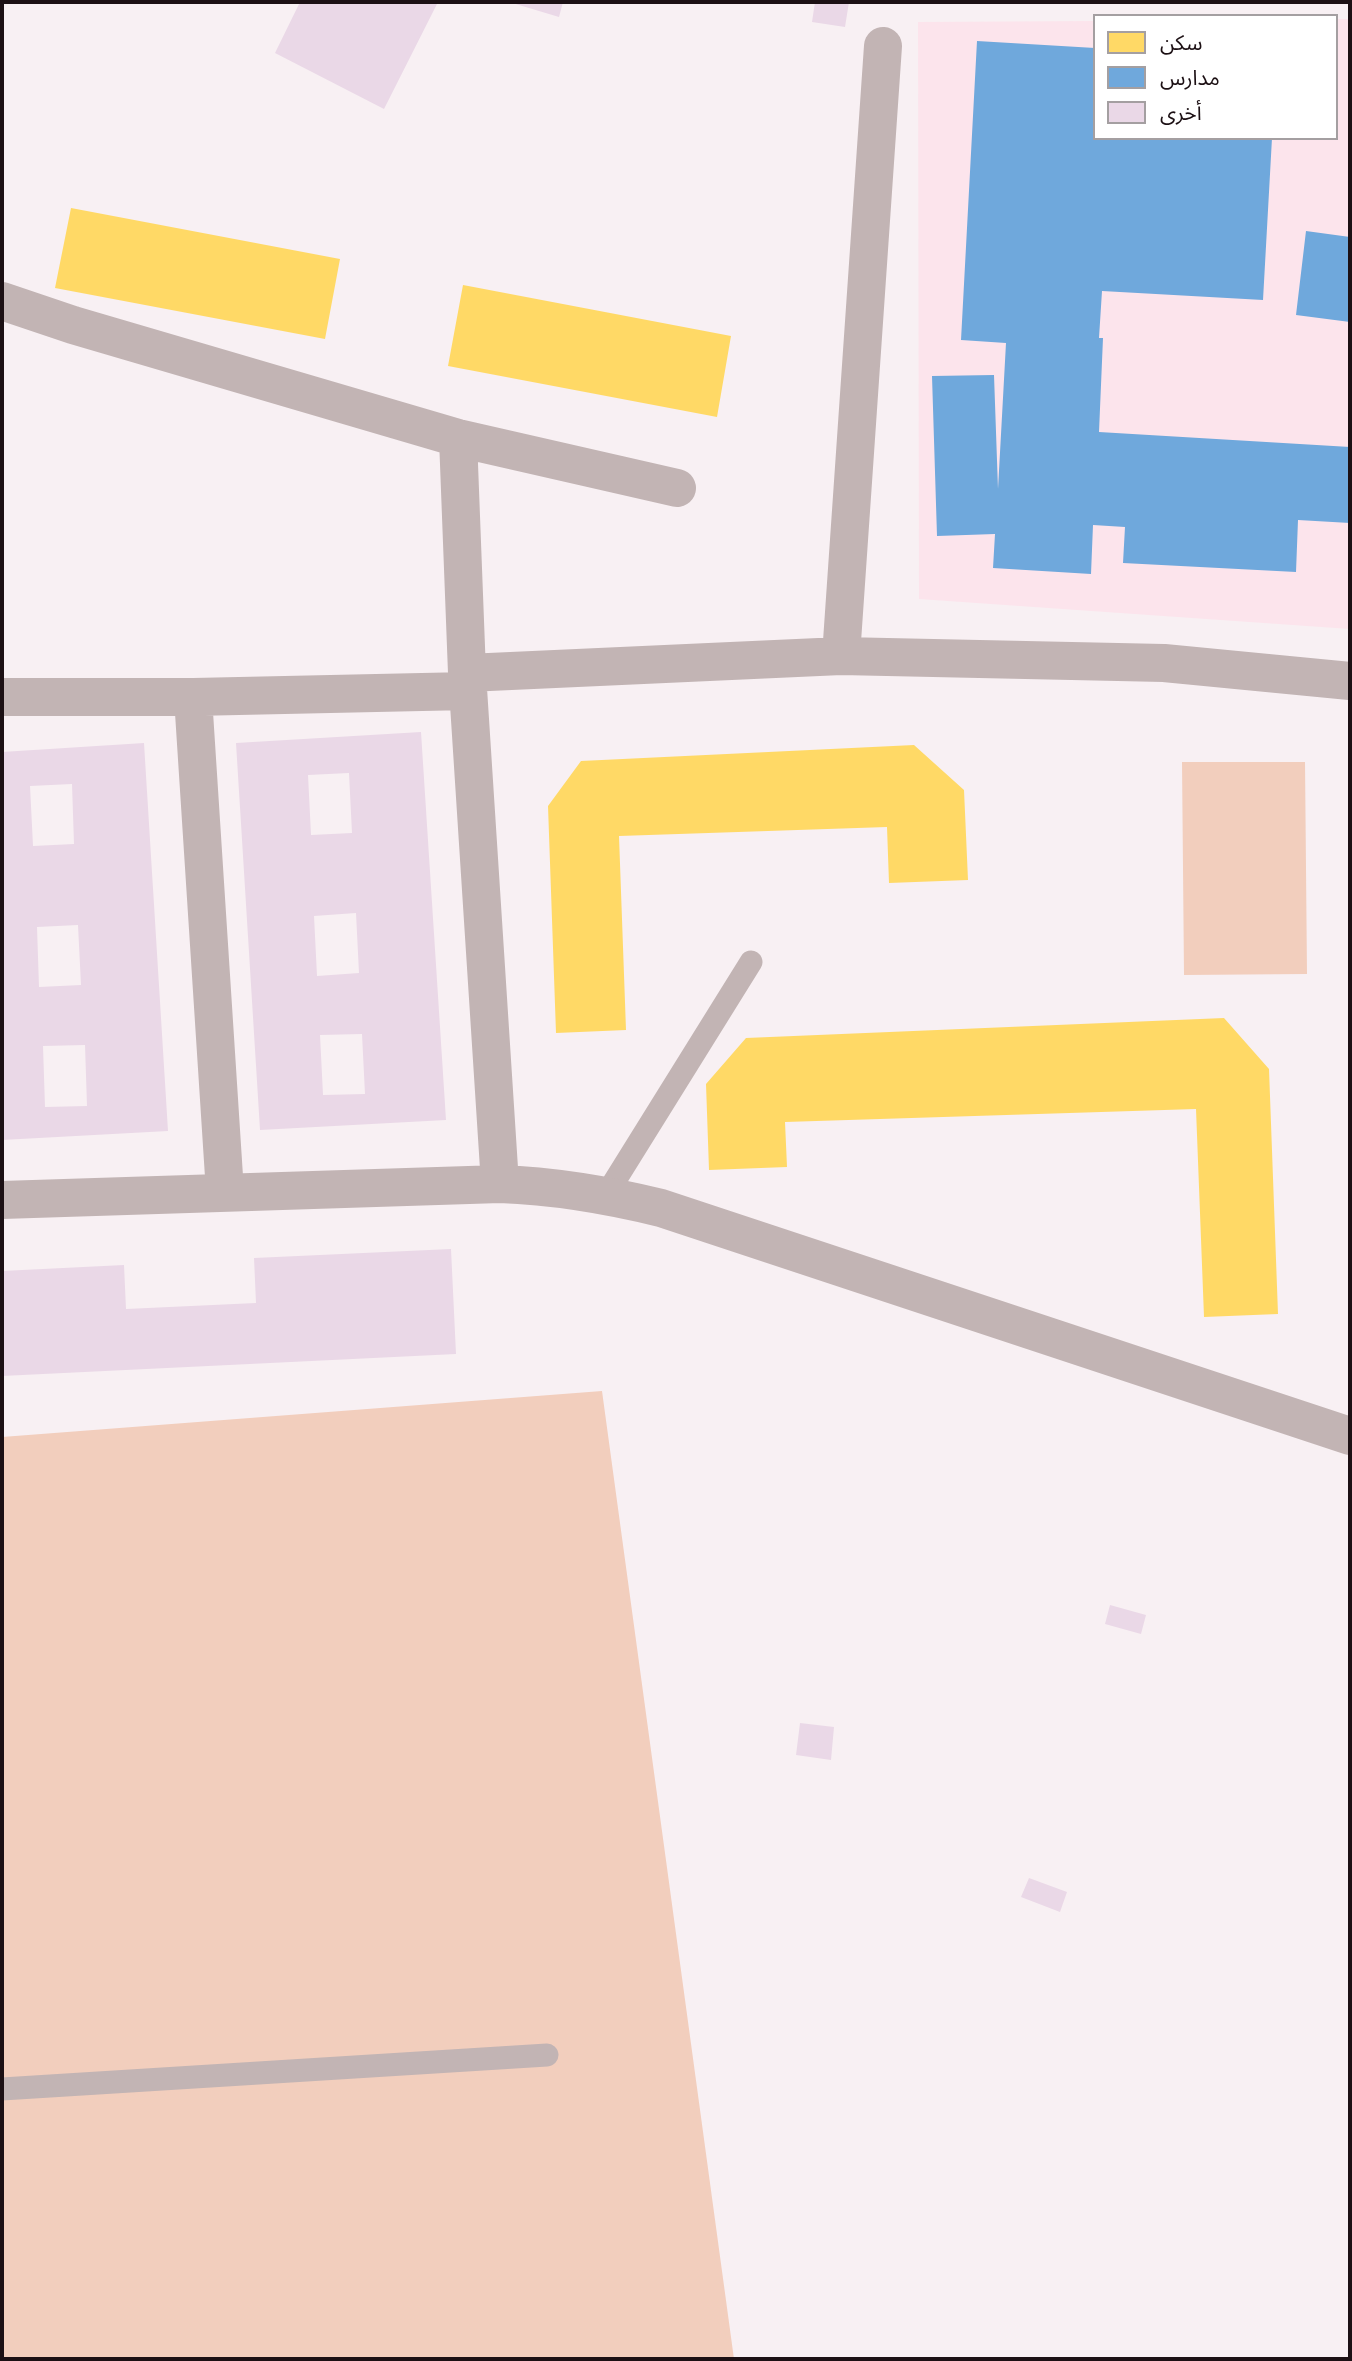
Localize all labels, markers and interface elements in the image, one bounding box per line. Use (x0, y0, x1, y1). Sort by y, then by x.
legend (1093, 14, 1338, 140)
text: سكن (1160, 29, 1202, 56)
text: مدارس (1160, 64, 1220, 91)
text: أخرى (1160, 99, 1202, 126)

